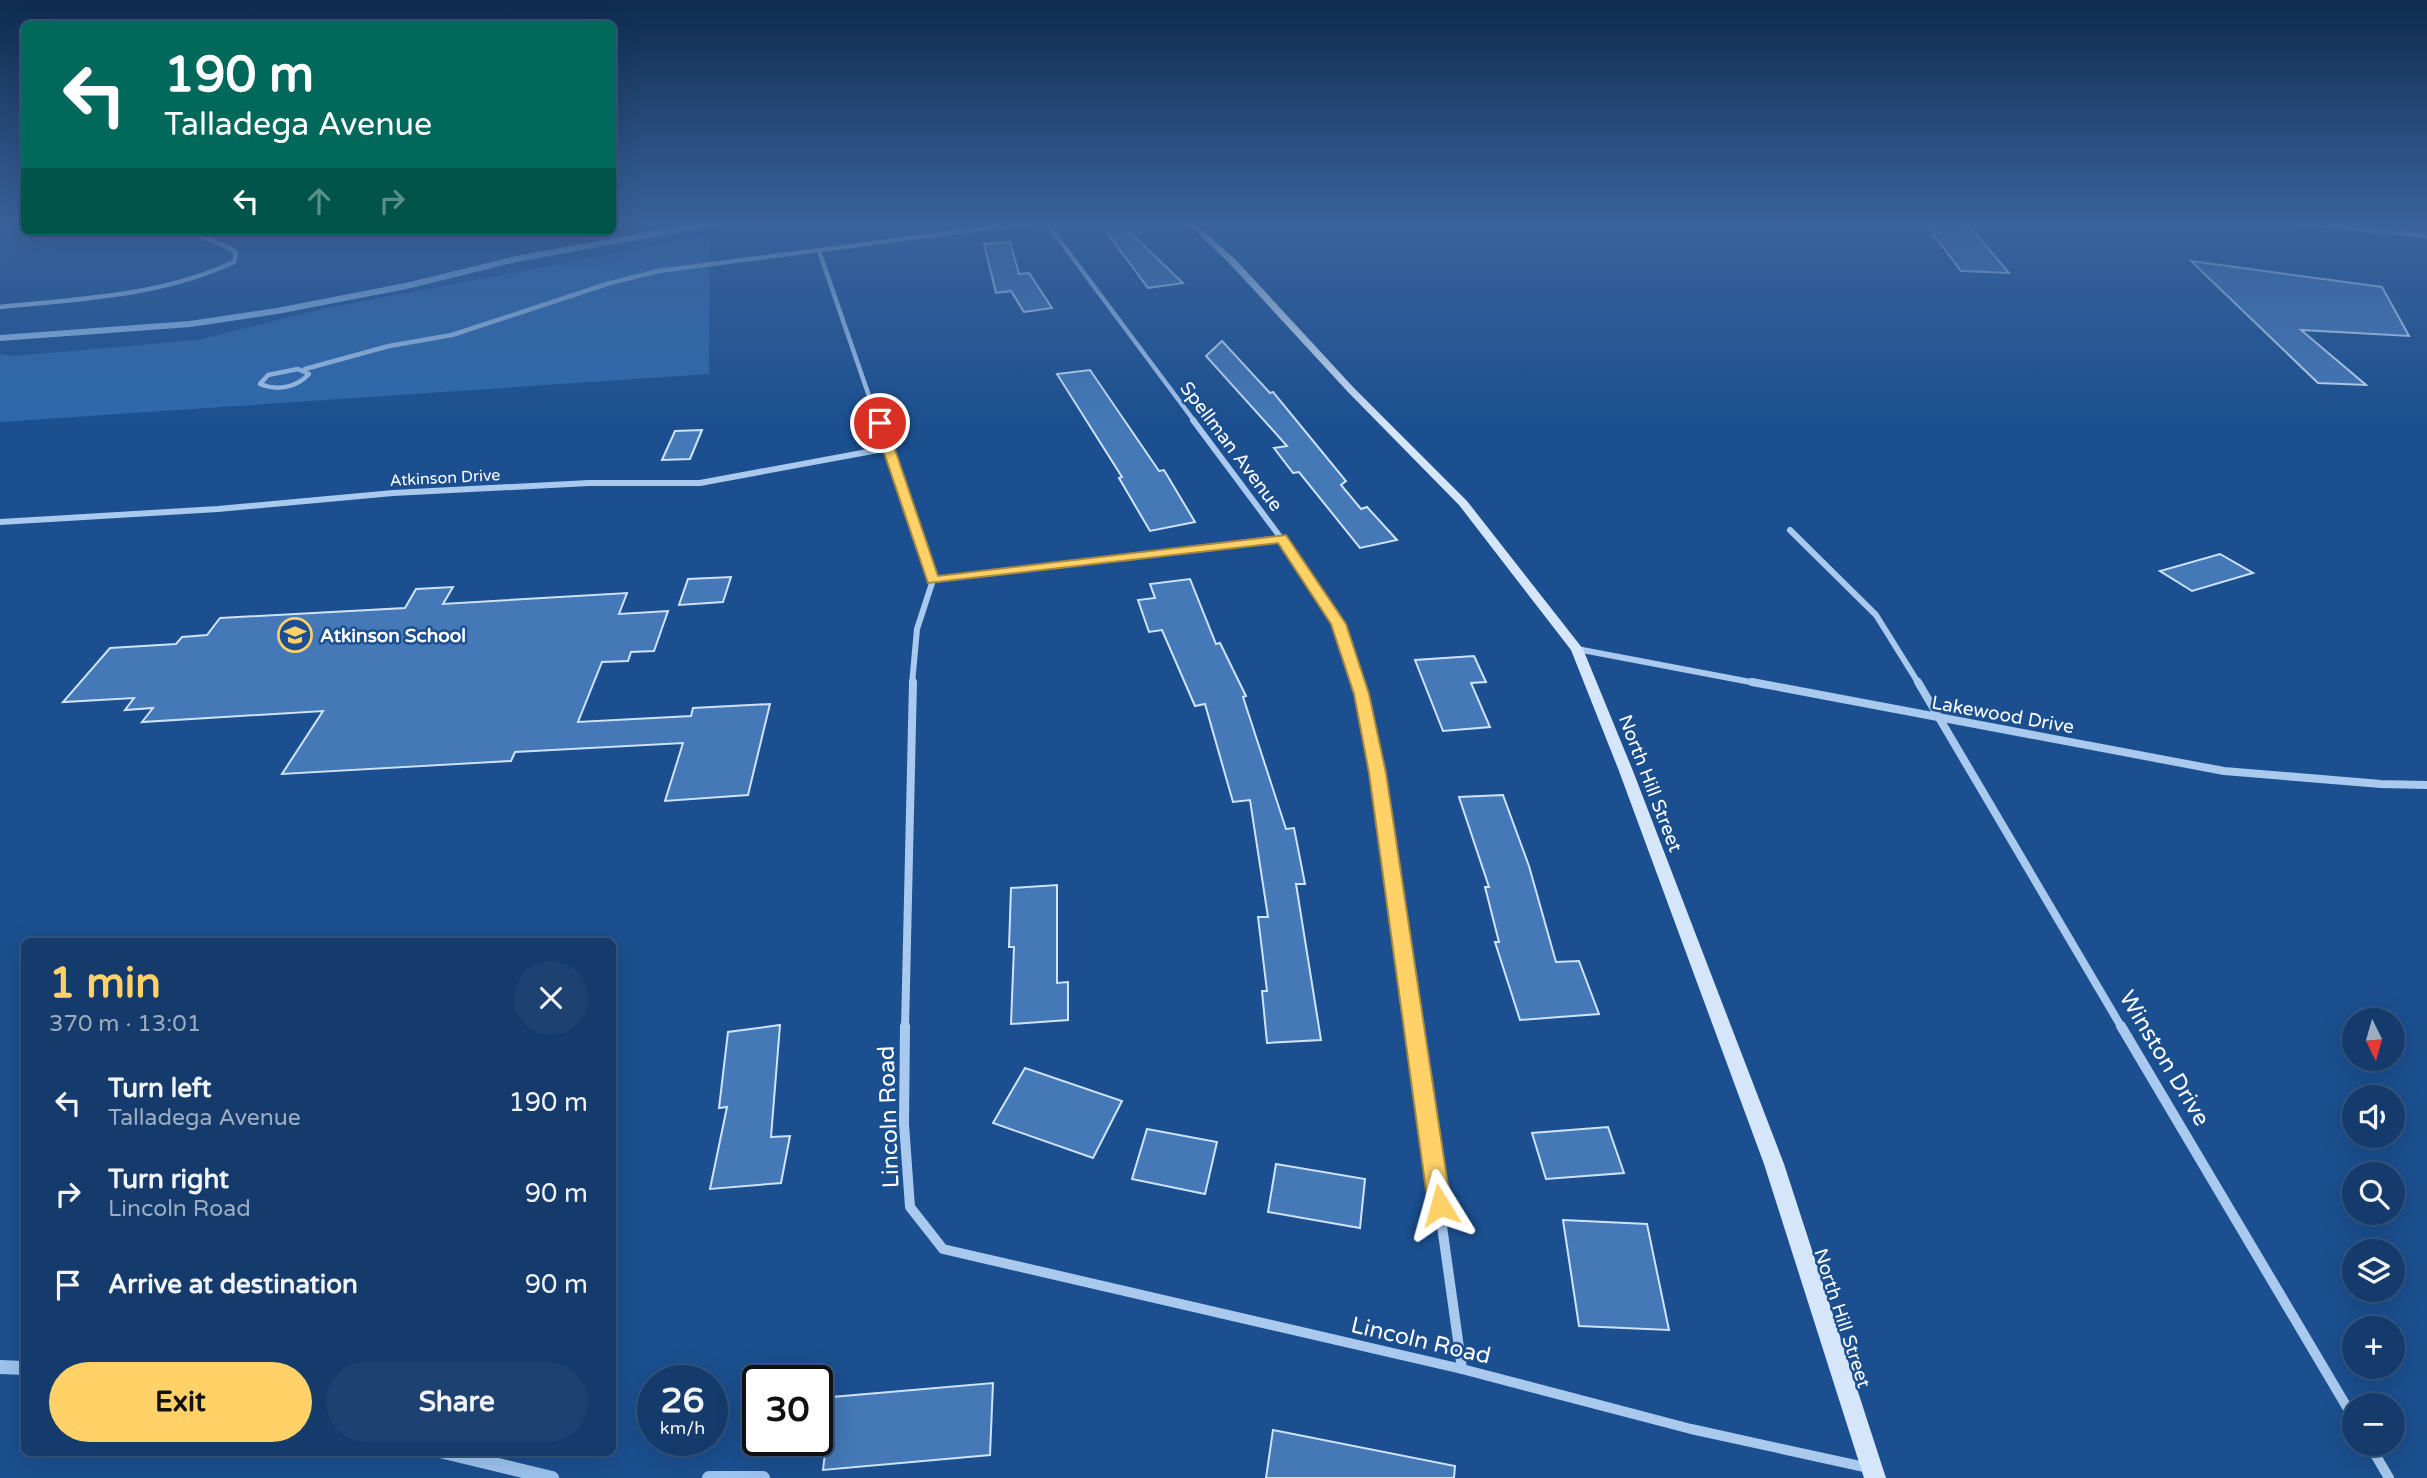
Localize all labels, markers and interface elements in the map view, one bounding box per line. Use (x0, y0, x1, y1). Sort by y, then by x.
text: 190 m (164, 46, 314, 105)
icon: left (49, 49, 140, 140)
text: Talladega Avenue (164, 106, 432, 144)
icon: left (227, 182, 265, 220)
icon: ahead (300, 182, 338, 220)
icon: right (373, 182, 411, 220)
street label: Spellman Avenue (1175, 378, 1287, 516)
pin (850, 393, 910, 453)
icon: arrive (861, 404, 899, 442)
street label: Atkinson Drive (389, 465, 501, 491)
school or university icon: Atkinson School (276, 616, 314, 654)
place label: Atkinson School (320, 625, 466, 647)
street label: Lakewood Drive (1930, 692, 2076, 738)
street label: North Hill Street (1614, 712, 1686, 855)
text: 1 min (49, 958, 161, 1009)
button: close (514, 961, 588, 1035)
street label: Winston Drive (2113, 986, 2216, 1131)
north arrow (2342, 1008, 2404, 1071)
map controls (2342, 1008, 2405, 1456)
text: 370 m · 13:01 (49, 1010, 201, 1038)
street label: Lincoln Road (873, 1045, 905, 1189)
text: Turn left (108, 1073, 211, 1104)
icon: left (49, 1084, 87, 1122)
button: sound (2342, 1085, 2405, 1148)
text: 190 m (508, 1087, 588, 1118)
text: Talladega Avenue (108, 1104, 301, 1132)
button: search (2342, 1162, 2405, 1225)
text: Turn right (108, 1164, 229, 1195)
position arrow (1403, 1168, 1477, 1242)
icon: right (49, 1175, 87, 1213)
text: 90 m (525, 1178, 588, 1209)
text: Lincoln Road (108, 1195, 251, 1223)
button: layers (2342, 1239, 2405, 1302)
street label: North Hill Street (1809, 1246, 1875, 1391)
icon: arrive (49, 1266, 87, 1304)
text: Arrive at destination (108, 1269, 358, 1300)
text: 90 m (525, 1269, 588, 1300)
street label: Lincoln Road (1348, 1311, 1493, 1371)
button: + (2342, 1316, 2405, 1379)
button: Exit (49, 1362, 312, 1442)
button: Share (326, 1362, 588, 1442)
speed limit sign: 30 (742, 1365, 833, 1456)
text: 26 (661, 1380, 704, 1422)
button: − (2342, 1393, 2405, 1456)
text: km/h (660, 1417, 705, 1439)

